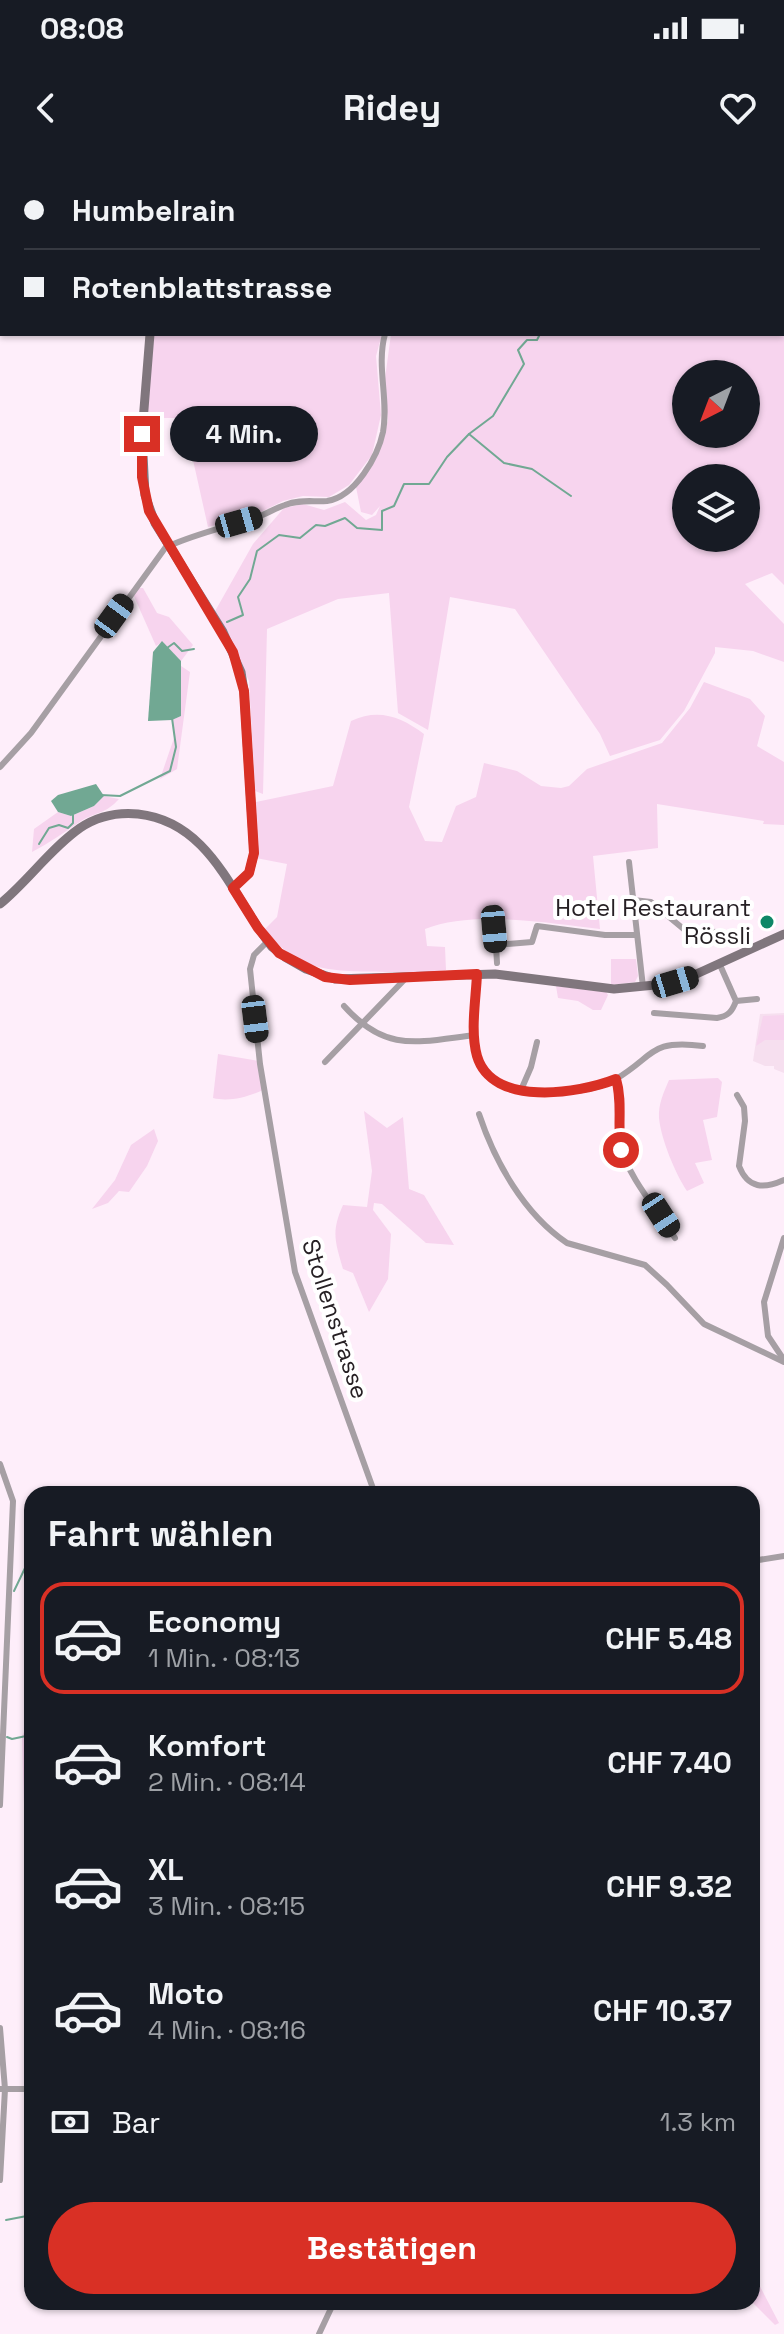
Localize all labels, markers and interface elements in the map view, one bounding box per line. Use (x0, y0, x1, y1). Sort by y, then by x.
text: 08:08 (40, 9, 124, 48)
text: Ridey (343, 85, 441, 131)
icon: back (24, 86, 68, 130)
icon: heart (716, 86, 760, 130)
text: Humbelrain (72, 191, 236, 230)
text: Rotenblattstrasse (72, 268, 332, 307)
north arrow (672, 360, 760, 448)
map controls (672, 360, 760, 552)
callout: 4 Min. (170, 406, 318, 462)
route end (124, 416, 160, 452)
text: 4 Min. (206, 417, 282, 451)
button: layers (672, 464, 760, 552)
car (213, 504, 265, 540)
car (90, 590, 138, 642)
place label: Hotel Restaurant Rössli (555, 892, 751, 951)
car (480, 904, 508, 954)
marker: Hotel Restaurant Rössli (758, 913, 776, 931)
car (649, 964, 701, 1000)
car (240, 994, 270, 1044)
route start (603, 1132, 639, 1168)
car (638, 1188, 684, 1242)
street label: Stollenstrasse (295, 1235, 376, 1403)
text: Fahrt wählen (48, 1511, 273, 1557)
icon: car (52, 1602, 124, 1674)
text: Economy (148, 1602, 281, 1641)
text: CHF 5.48 (605, 1619, 732, 1658)
text: 1 Min. · 08:13 (148, 1641, 300, 1675)
icon: car (52, 1726, 124, 1798)
text: Komfort (148, 1726, 266, 1765)
text: CHF 7.40 (607, 1743, 732, 1782)
text: 2 Min. · 08:14 (148, 1765, 306, 1799)
icon: car (52, 1850, 124, 1922)
text: XL (148, 1850, 184, 1889)
text: CHF 9.32 (606, 1867, 732, 1906)
text: 3 Min. · 08:15 (148, 1889, 305, 1923)
icon: car (52, 1974, 124, 2046)
text: Moto (148, 1974, 224, 2013)
text: CHF 10.37 (593, 1991, 732, 2030)
text: 4 Min. · 08:16 (148, 2013, 306, 2047)
icon: cash (48, 2100, 92, 2144)
text: Bar (112, 2103, 160, 2142)
text: 1.3 km (660, 2105, 736, 2139)
button: Bestätigen (48, 2202, 736, 2294)

